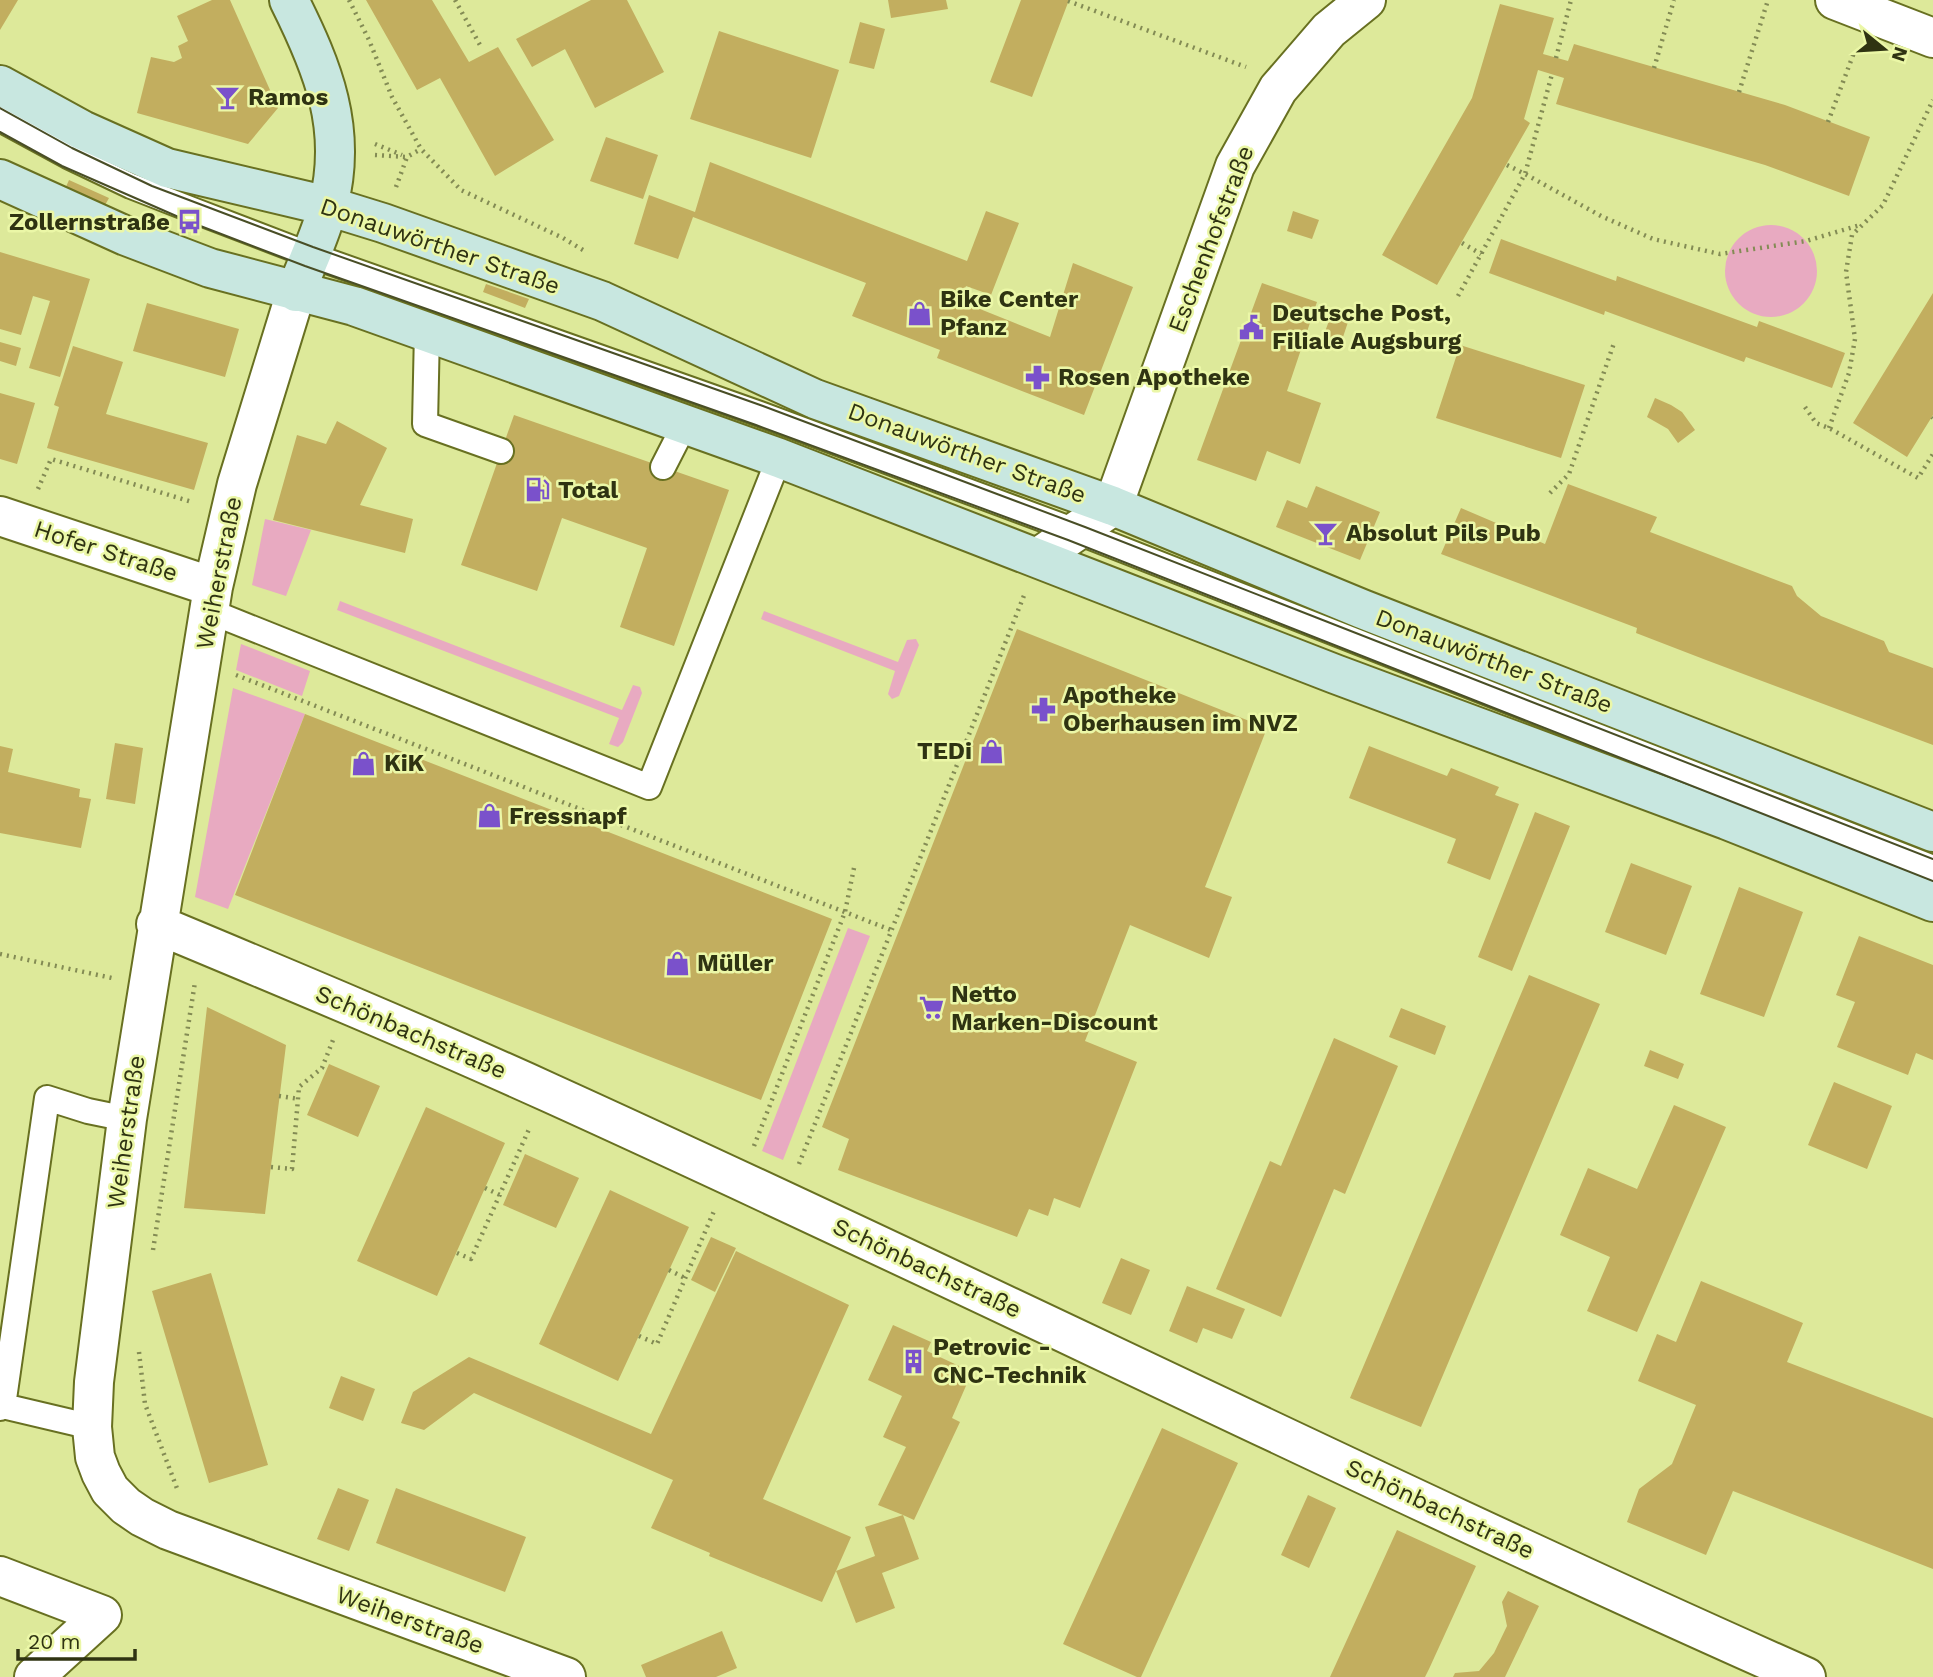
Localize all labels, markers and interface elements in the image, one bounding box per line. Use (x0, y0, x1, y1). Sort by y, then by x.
north arrow (1849, 14, 1919, 84)
text: N (1887, 44, 1913, 64)
bar icon: Ramos (214, 83, 242, 111)
place label: Ramos (248, 83, 328, 111)
street label: Eschenhofstraße (1162, 142, 1260, 336)
street label: Donauwörther Straße (317, 192, 563, 300)
place label: Zollernstraße (9, 208, 170, 236)
bus stop icon: Zollernstraße (176, 208, 204, 236)
place label: Bike Center Pfanz (940, 285, 1079, 341)
shop icon: Bike Center Pfanz (906, 299, 934, 327)
place label: Deutsche Post, Filiale Augsburg (1272, 299, 1462, 355)
public building icon: Deutsche Post, Filiale Augsburg (1238, 313, 1266, 341)
pharmacy icon: Rosen Apotheke (1024, 363, 1052, 391)
place label: Rosen Apotheke (1058, 363, 1250, 391)
street label: Donauwörther Straße (844, 397, 1090, 509)
fuel station icon: Total (524, 476, 552, 504)
place label: Total (558, 476, 618, 504)
street label: Weiherstraße (190, 494, 248, 652)
street label: Hofer Straße (31, 515, 181, 587)
bar icon: Absolut Pils Pub (1312, 519, 1340, 547)
place label: Absolut Pils Pub (1346, 519, 1541, 547)
street label: Donauwörther Straße (1372, 603, 1616, 719)
place label: Apotheke Oberhausen im NVZ (1063, 681, 1298, 737)
pharmacy icon: Apotheke Oberhausen im NVZ (1029, 695, 1057, 723)
place label: TEDi (917, 737, 972, 765)
shop icon: TEDi (978, 737, 1006, 765)
shop icon: KiK (350, 749, 378, 777)
place label: KiK (384, 749, 425, 777)
shop icon: Fressnapf (475, 802, 503, 830)
place label: Fressnapf (509, 802, 627, 830)
shop icon: Müller (663, 949, 691, 977)
place label: Müller (697, 949, 774, 977)
street label: Schönbachstraße (312, 979, 510, 1085)
place label: Netto Marken-Discount (951, 980, 1158, 1036)
supermarket icon: Netto Marken-Discount (917, 994, 945, 1022)
street label: Weiherstraße (101, 1053, 151, 1211)
street label: Schönbachstraße (829, 1212, 1025, 1324)
place label: Petrovic - CNC-Technik (933, 1333, 1086, 1389)
building icon: Petrovic - CNC-Technik (899, 1347, 927, 1375)
street label: Schönbachstraße (1342, 1453, 1538, 1565)
street label: Weiherstraße (332, 1580, 488, 1660)
scale bar (18, 1618, 135, 1662)
text: 20 m (28, 1629, 80, 1654)

